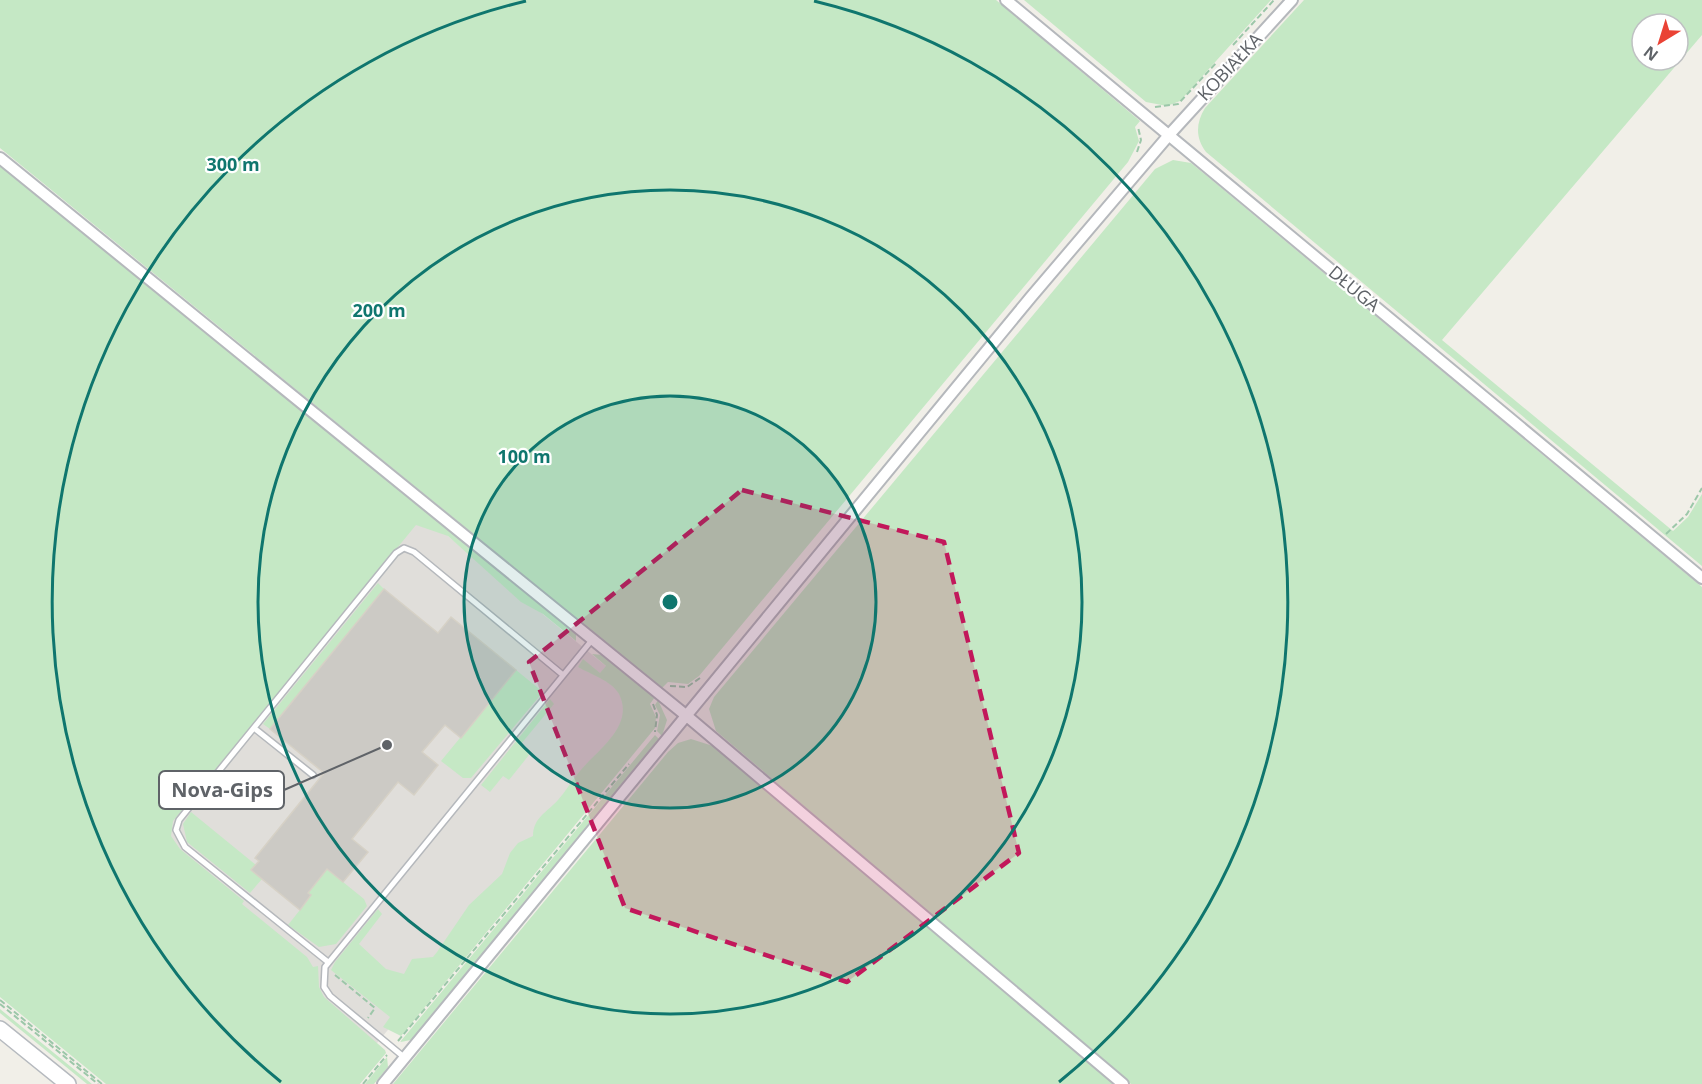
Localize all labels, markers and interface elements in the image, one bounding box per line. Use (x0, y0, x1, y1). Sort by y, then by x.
north arrow (1630, 12, 1690, 72)
street label: KOBIAŁKA (1192, 27, 1267, 106)
text: N (1639, 41, 1663, 66)
text: 300 m (206, 152, 260, 176)
street label: DŁUGA (1324, 260, 1386, 317)
text: 200 m (352, 298, 406, 322)
text: 100 m (497, 444, 551, 468)
centre of rings (660, 592, 680, 612)
callout: Nova-Gips (159, 771, 284, 809)
text: Nova-Gips (171, 776, 273, 803)

